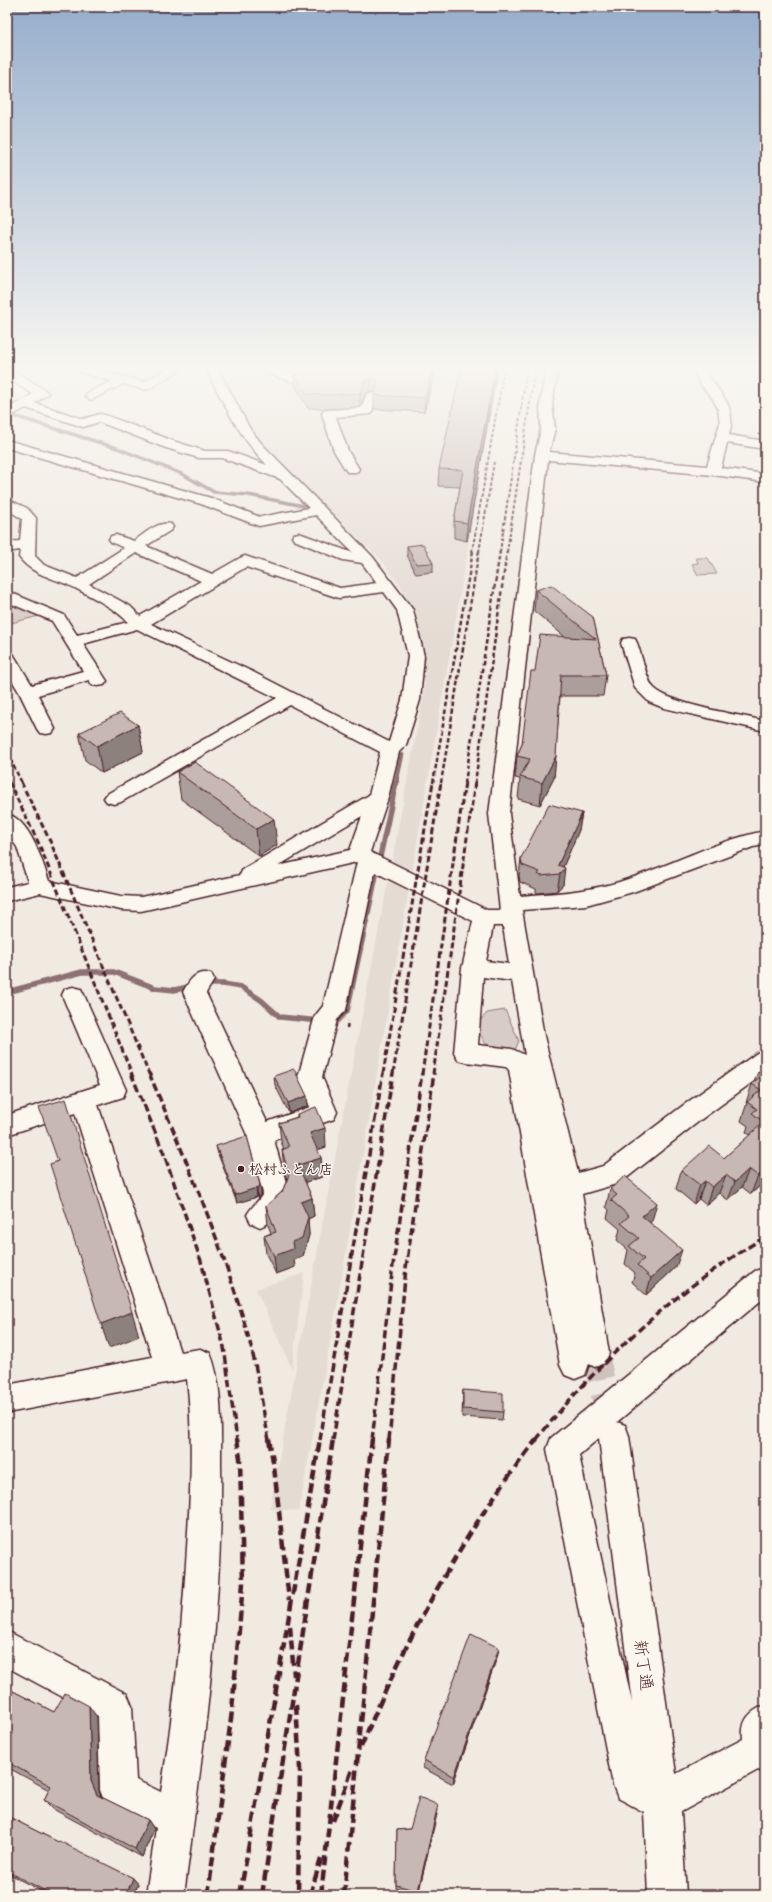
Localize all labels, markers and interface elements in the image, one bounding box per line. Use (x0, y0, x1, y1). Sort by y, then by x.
place label: 松村ふとん店 (249, 1160, 333, 1178)
marker: 松村ふとん店 (236, 1164, 246, 1174)
street label: 新丁通 (630, 1638, 658, 1692)

